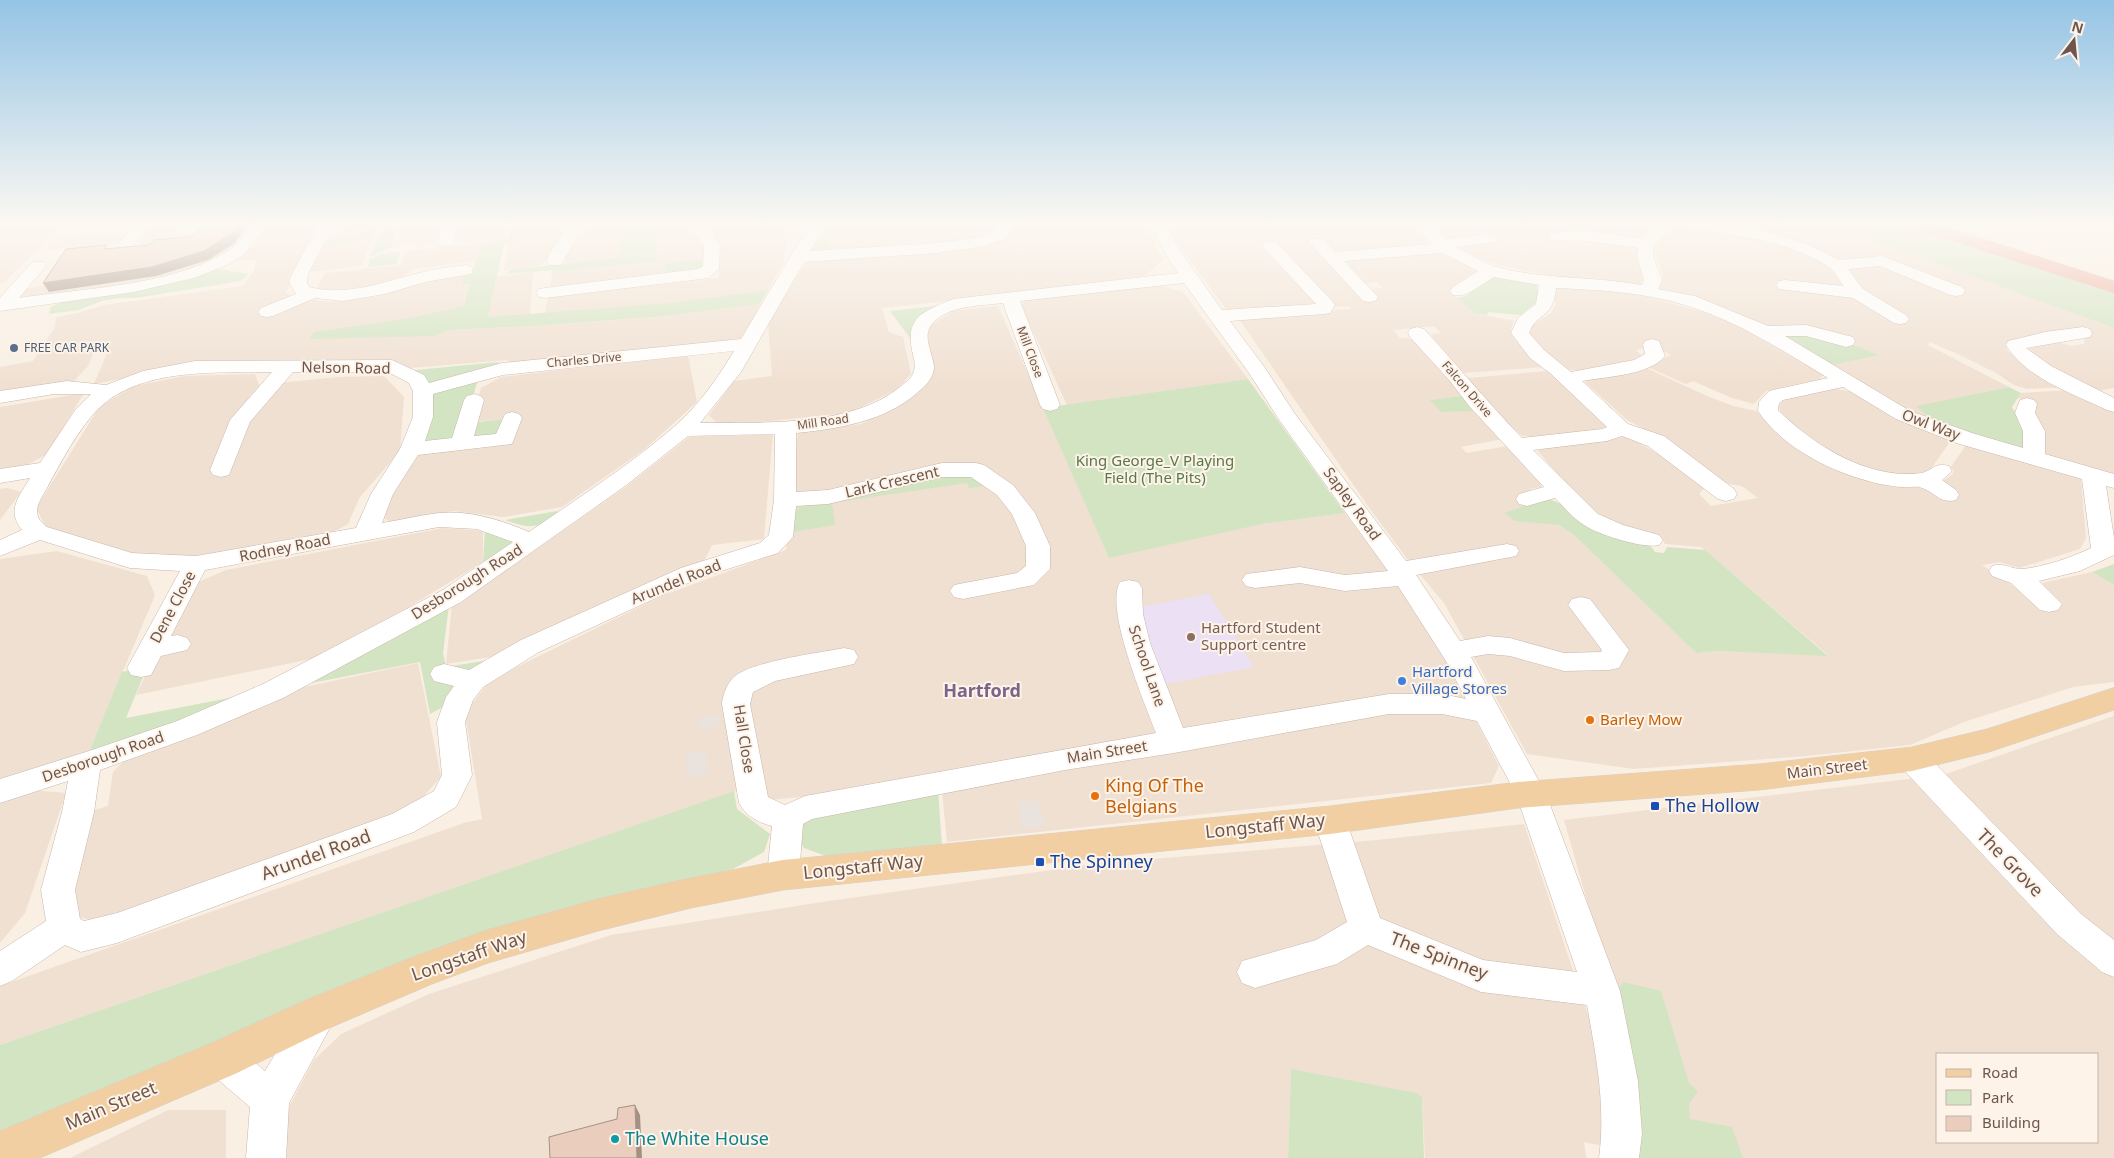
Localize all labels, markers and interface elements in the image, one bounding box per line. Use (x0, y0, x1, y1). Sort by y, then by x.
north arrow (2049, 15, 2099, 65)
text: N (2070, 16, 2086, 38)
street label: Mill Close (1013, 324, 1048, 380)
place label: FREE CAR PARK (24, 339, 110, 356)
marker: FREE CAR PARK (8, 342, 20, 354)
street label: Charles Drive (546, 348, 622, 371)
street label: Nelson Road (301, 356, 391, 378)
street label: Falcon Drive (1438, 357, 1497, 421)
street label: Owl Way (1899, 404, 1964, 444)
street label: Mill Road (796, 409, 850, 434)
park label: King George_V Playing Field (The Pits) (1076, 450, 1234, 487)
street label: Lark Crescent (843, 460, 941, 502)
street label: Sapley Road (1320, 463, 1386, 544)
street label: Rodney Road (237, 528, 332, 566)
street label: Desborough Road (407, 539, 526, 623)
street label: Arundel Road (627, 554, 724, 608)
street label: Dene Close (145, 567, 200, 646)
place label: Hartford Student Support centre (1201, 617, 1321, 654)
street label: School Lane (1125, 622, 1171, 709)
marker: Hartford Student Support centre (1185, 631, 1197, 643)
place label: Hartford Village Stores (1412, 661, 1507, 698)
marker: Hartford Village Stores (1396, 675, 1408, 687)
district label: Hartford (943, 678, 1021, 702)
street label: Hall Close (730, 703, 760, 775)
place label: Barley Mow (1600, 709, 1682, 729)
marker: Barley Mow (1584, 714, 1596, 726)
street label: Desborough Road (39, 726, 166, 786)
street label: Main Street (1065, 735, 1149, 767)
street label: Main Street (1785, 753, 1869, 783)
place label: King Of The Belgians (1105, 773, 1204, 818)
marker: King Of The Belgians (1089, 790, 1101, 802)
place label: The Hollow (1665, 793, 1759, 817)
marker: The Hollow (1649, 800, 1661, 812)
street label: Longstaff Way (1204, 807, 1327, 843)
street label: Arundel Road (258, 823, 374, 885)
street label: The Grove (1972, 823, 2049, 902)
street label: Longstaff Way (802, 848, 925, 884)
place label: The Spinney (1050, 849, 1154, 873)
marker: The Spinney (1034, 856, 1046, 868)
street label: Longstaff Way (408, 924, 530, 986)
street label: The Spinney (1387, 925, 1492, 985)
legend (1936, 1053, 2099, 1143)
text: Road (1982, 1062, 2018, 1082)
street label: Main Street (61, 1075, 160, 1135)
text: Park (1982, 1087, 2014, 1107)
text: Building (1982, 1112, 2040, 1132)
place label: The White House (625, 1126, 769, 1150)
marker: The White House (609, 1133, 621, 1145)

